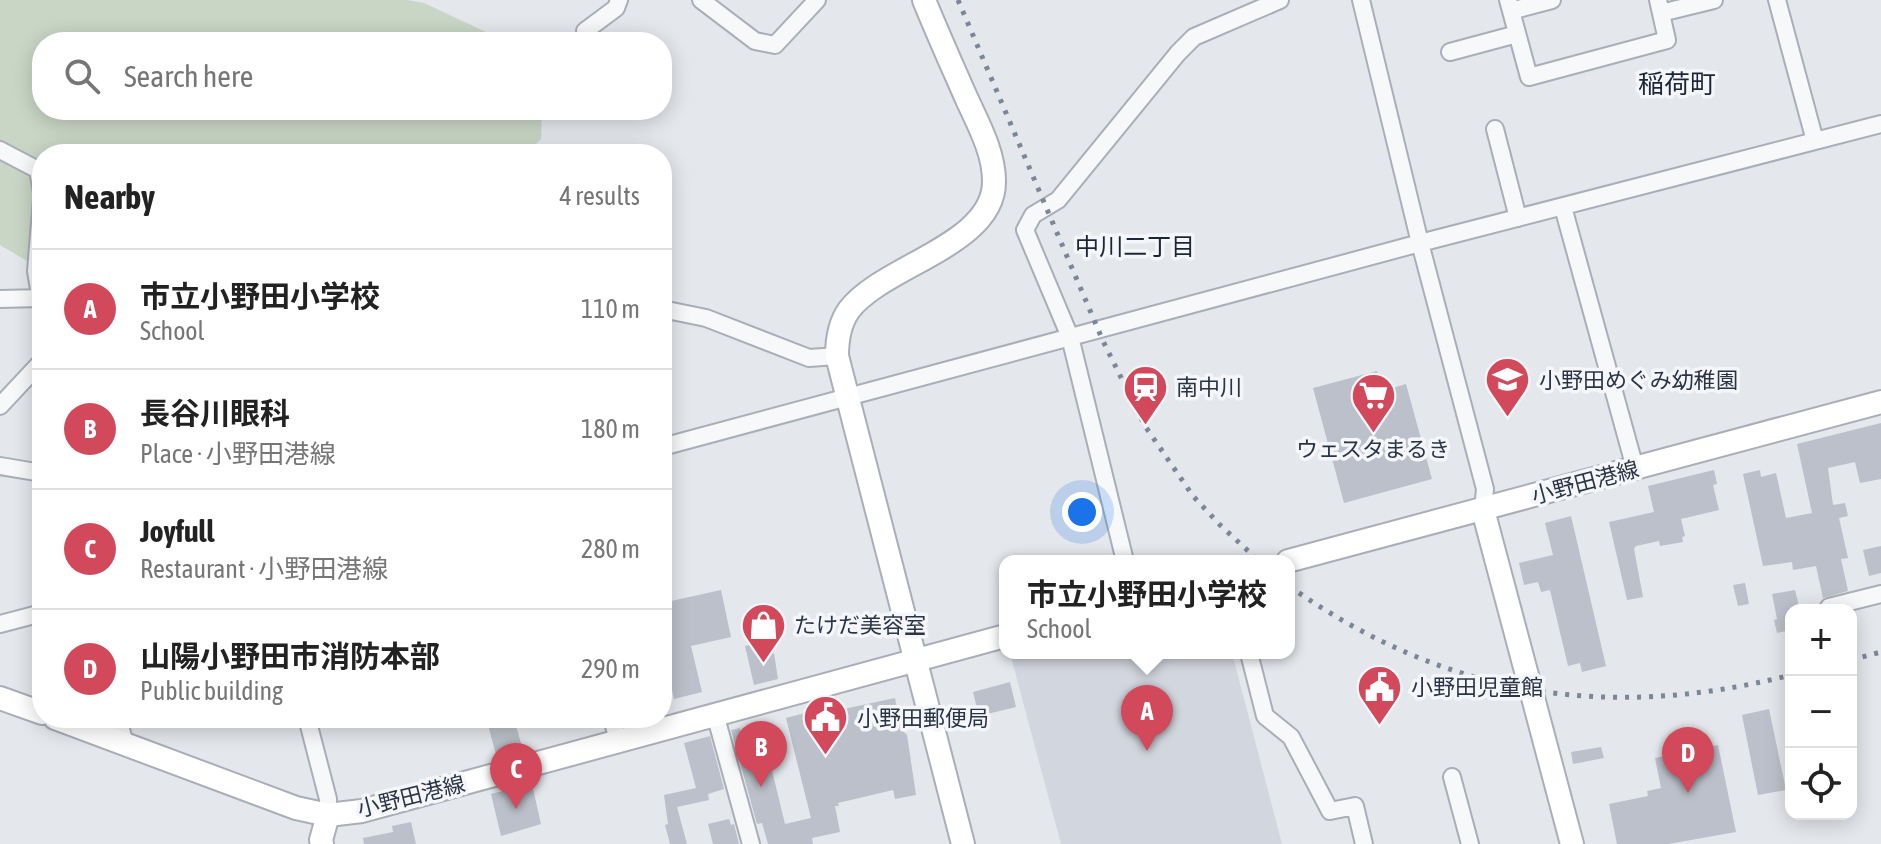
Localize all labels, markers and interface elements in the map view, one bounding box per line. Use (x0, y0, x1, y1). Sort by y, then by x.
search box (32, 32, 672, 120)
icon: search (60, 54, 104, 98)
text: Search here (124, 59, 253, 93)
district label: 稲荷町 (1638, 69, 1716, 99)
text: Nearby (64, 177, 155, 216)
text: 4 results (559, 181, 640, 211)
district label: 中川二丁目 (1075, 233, 1195, 260)
text: 市立小野田小学校 (140, 279, 380, 313)
text: A (84, 294, 96, 324)
text: 110 m (581, 294, 640, 324)
text: School (140, 316, 204, 346)
school or university icon: 小野田めぐみ幼稚園 (1484, 356, 1532, 419)
station icon: 南中川 (1121, 363, 1169, 426)
place label: 小野田めぐみ幼稚園 (1539, 367, 1738, 393)
supermarket icon: ウェスタまるき (1349, 372, 1397, 435)
place label: 南中川 (1176, 374, 1242, 400)
text: 長谷川眼科 (140, 396, 290, 430)
text: B (84, 414, 96, 444)
text: 180 m (581, 414, 640, 444)
place label: ウェスタまるき (1296, 436, 1450, 462)
text: Place · 小野田港線 (140, 439, 336, 469)
street label: 小野田港線 (1529, 455, 1641, 509)
your location (1062, 492, 1102, 532)
text: Joyfull (140, 514, 214, 548)
text: C (84, 534, 96, 564)
text: 280 m (581, 534, 640, 564)
text: Restaurant · 小野田港線 (140, 554, 388, 584)
popup (999, 555, 1295, 659)
text: 市立小野田小学校 (1027, 577, 1267, 611)
shop icon: たけだ美容室 (739, 601, 787, 664)
map controls (1785, 604, 1857, 820)
button: + (1785, 604, 1857, 676)
place label: たけだ美容室 (794, 612, 926, 638)
text: School (1027, 614, 1091, 644)
text: 山陽小野田市消防本部 (140, 639, 440, 673)
text: D (83, 654, 97, 684)
text: 290 m (581, 654, 640, 684)
public building icon: 小野田児童館 (1356, 663, 1404, 726)
place label: 小野田児童館 (1411, 674, 1543, 700)
text: Public building (140, 676, 283, 706)
button: − (1785, 676, 1857, 748)
pin: A (1121, 685, 1173, 751)
public building icon: 小野田郵便局 (802, 694, 850, 757)
place label: 小野田郵便局 (857, 705, 989, 731)
pin: B (735, 721, 787, 787)
pin: D (1662, 727, 1714, 793)
pin: C (490, 743, 542, 809)
button: locate (1785, 748, 1857, 820)
street label: 小野田港線 (354, 770, 468, 822)

